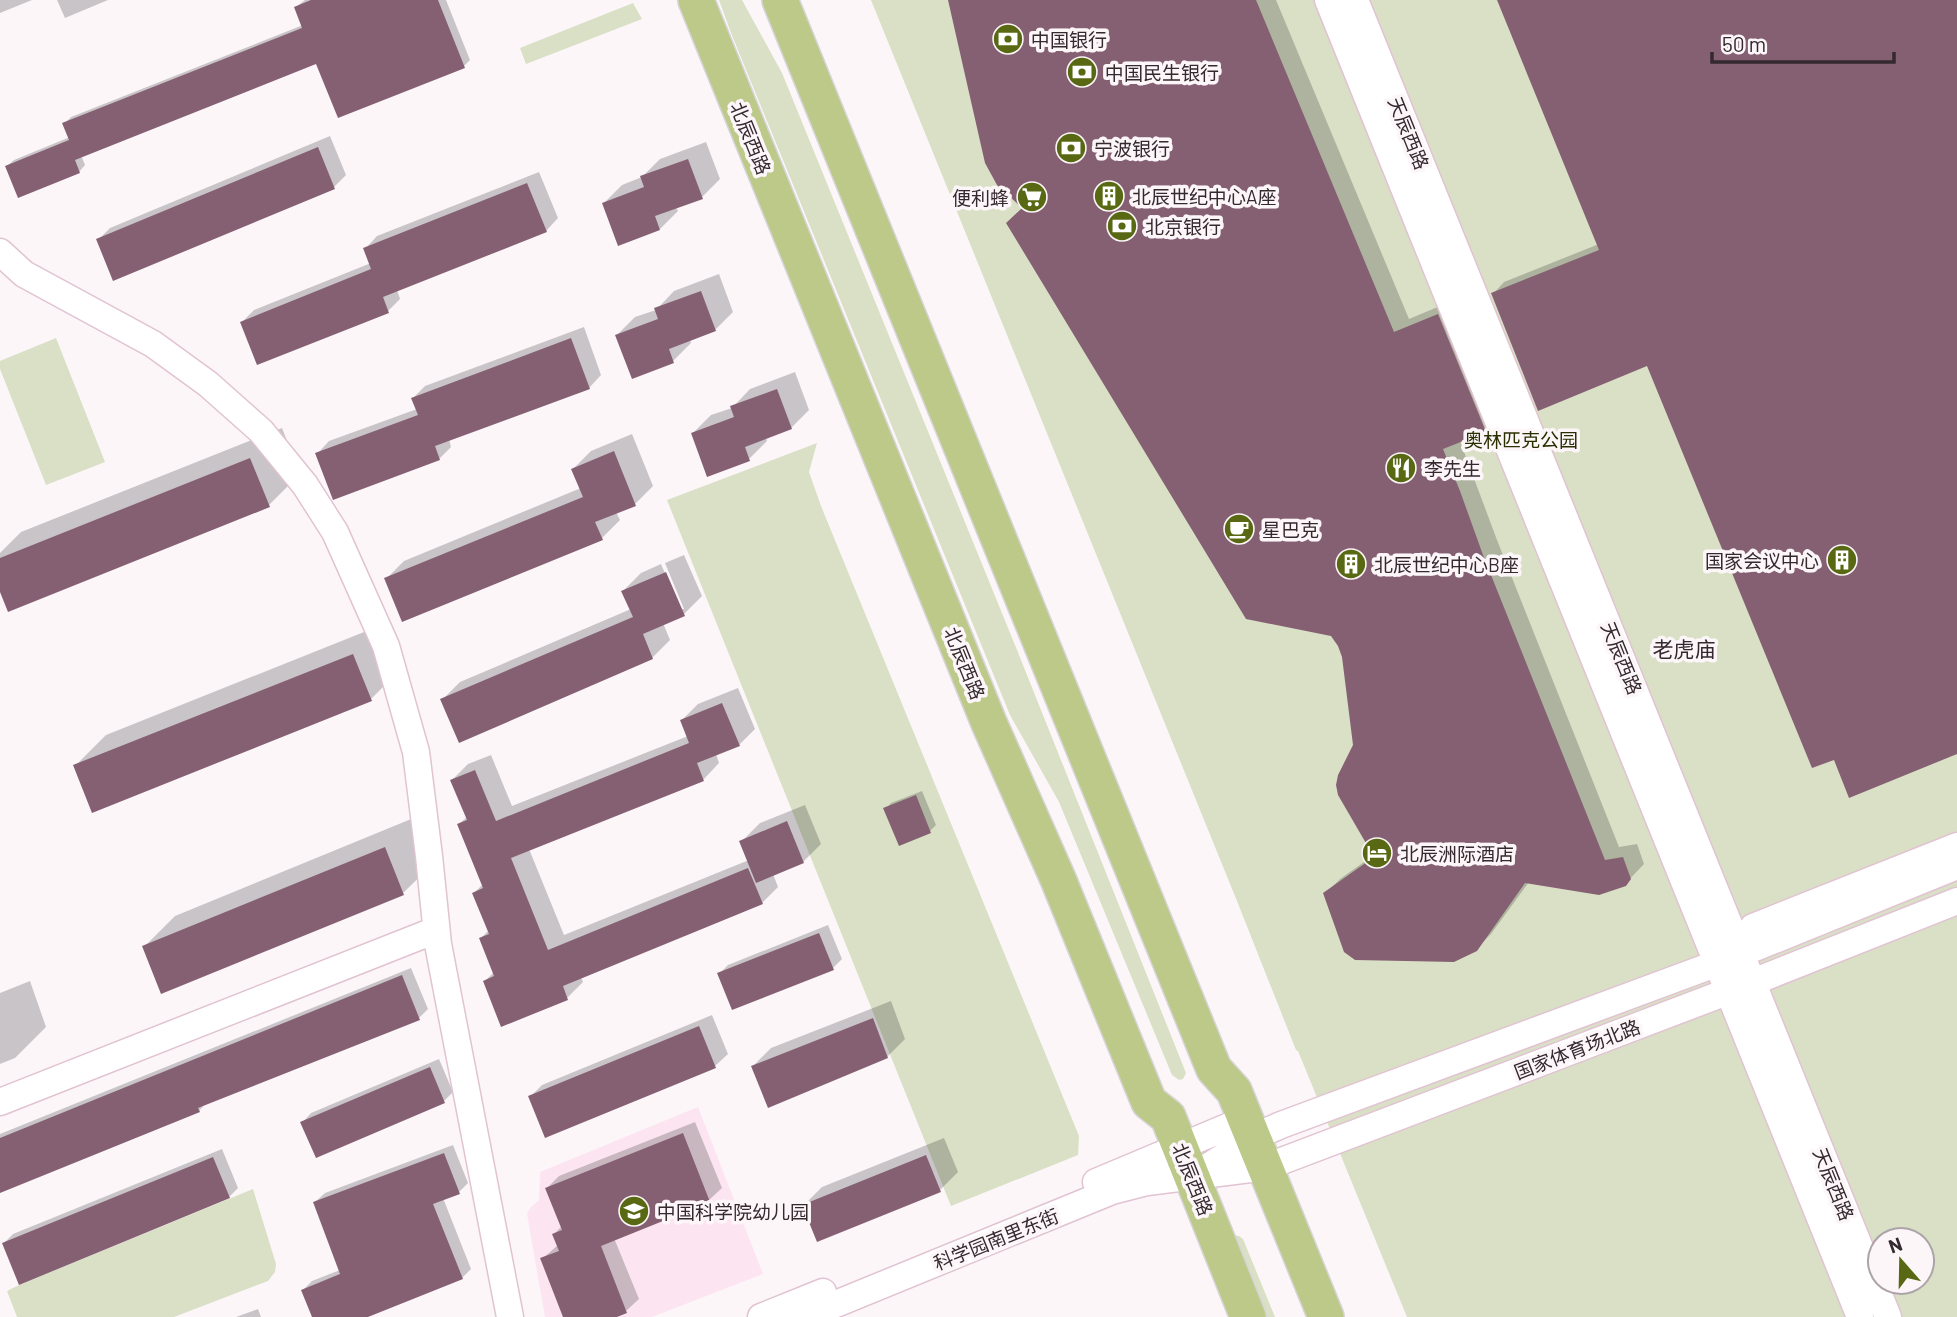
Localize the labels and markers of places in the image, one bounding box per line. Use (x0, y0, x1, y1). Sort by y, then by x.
bank icon: 中国银行 (991, 22, 1025, 56)
place label: 中国银行 (1031, 28, 1107, 51)
bank icon: 中国民生银行 (1065, 55, 1099, 89)
place label: 中国民生银行 (1105, 61, 1219, 84)
bank icon: 宁波银行 (1054, 131, 1088, 165)
place label: 宁波银行 (1094, 137, 1170, 160)
building icon: 北辰世纪中心A座 (1092, 179, 1126, 213)
supermarket icon: 便利蜂 (1015, 180, 1049, 214)
place label: 北辰世纪中心A座 (1132, 185, 1277, 208)
place label: 便利蜂 (952, 186, 1009, 209)
bank icon: 北京银行 (1105, 209, 1139, 243)
place label: 北京银行 (1145, 215, 1221, 238)
restaurant icon: 李先生 (1384, 451, 1418, 485)
place label: 李先生 (1424, 457, 1481, 480)
cafe icon: 星巴克 (1222, 512, 1256, 546)
place label: 星巴克 (1262, 518, 1319, 541)
building icon: 国家会议中心 (1825, 543, 1859, 577)
building icon: 北辰世纪中心B座 (1334, 547, 1368, 581)
place label: 国家会议中心 (1705, 549, 1819, 572)
place label: 北辰世纪中心B座 (1374, 553, 1519, 576)
hotel icon: 北辰洲际酒店 (1360, 836, 1394, 870)
place label: 北辰洲际酒店 (1400, 842, 1514, 865)
school or university icon: 中国科学院幼儿园 (617, 1194, 651, 1228)
place label: 中国科学院幼儿园 (657, 1200, 809, 1223)

